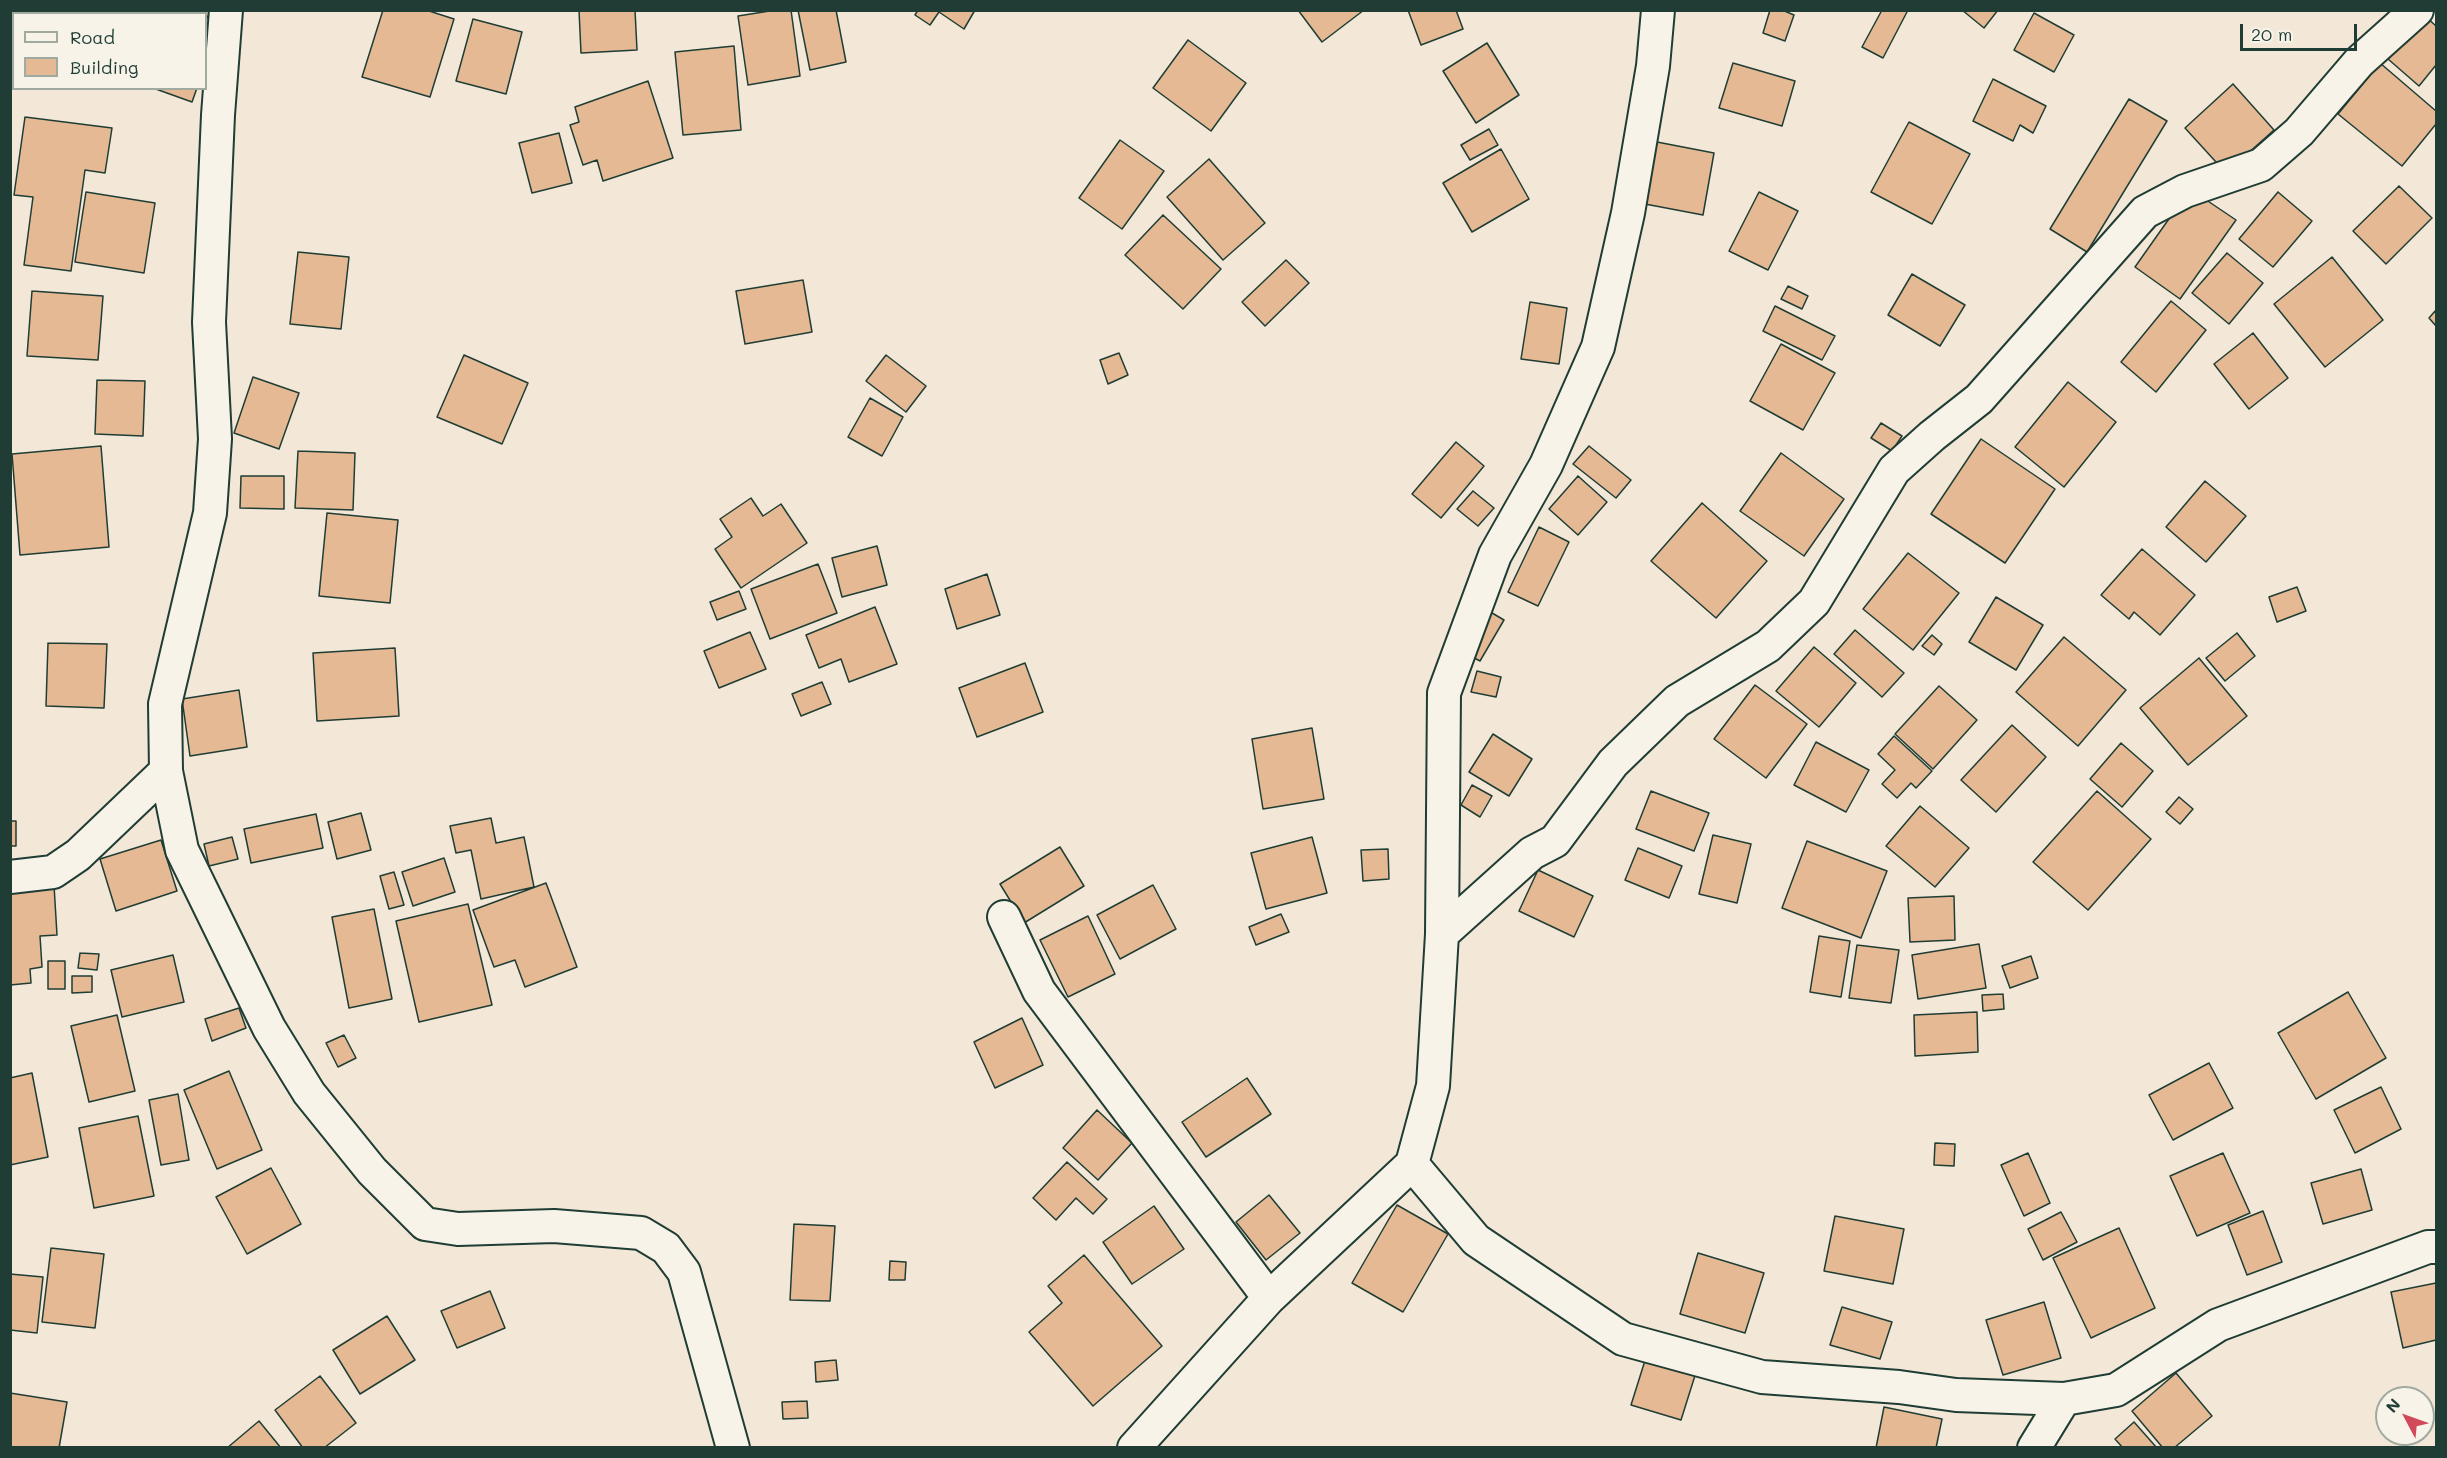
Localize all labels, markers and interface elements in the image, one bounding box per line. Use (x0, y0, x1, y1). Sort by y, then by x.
legend (12, 12, 207, 90)
scale bar (2243, 12, 2360, 50)
text: 20 m (2251, 22, 2292, 46)
text: Road (70, 25, 115, 49)
text: Building (70, 55, 138, 79)
north arrow (2375, 1386, 2435, 1446)
text: N (2381, 1394, 2404, 1417)

